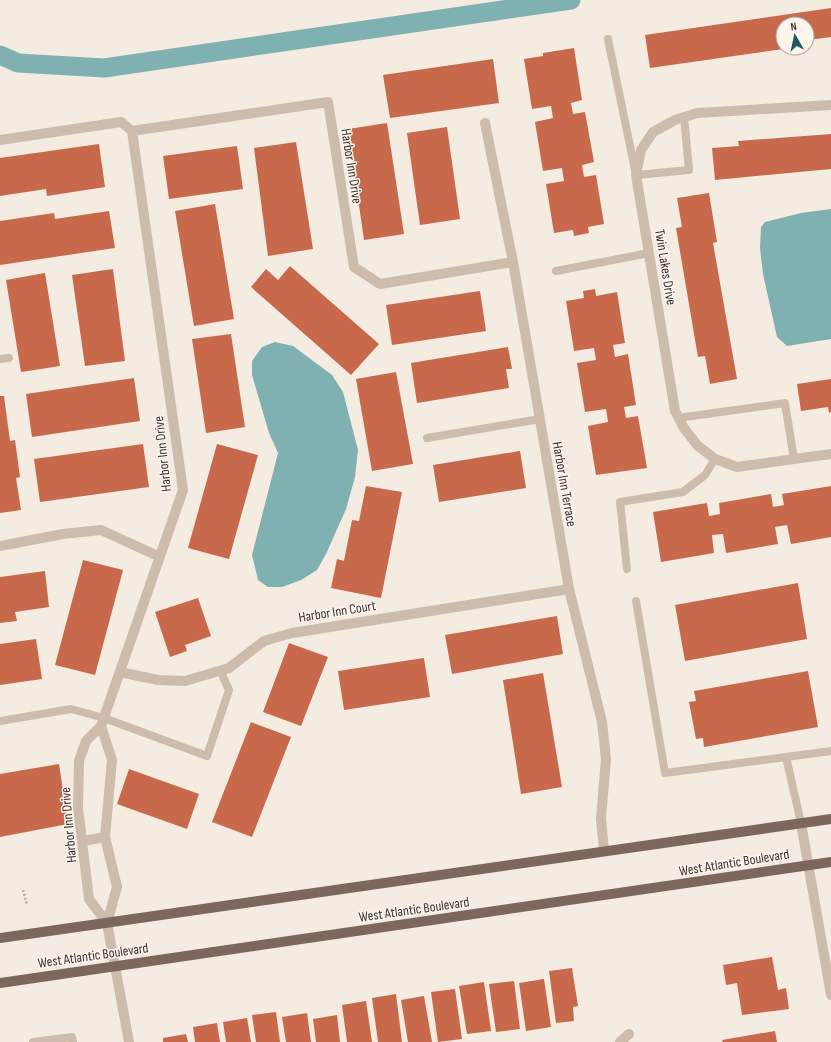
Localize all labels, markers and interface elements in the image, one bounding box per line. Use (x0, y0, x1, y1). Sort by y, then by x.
north arrow (775, 16, 815, 56)
text: N (790, 20, 798, 33)
street label: Harbor Inn Drive (337, 127, 366, 205)
street label: Twin Lakes Drive (651, 228, 680, 306)
street label: Harbor Inn Drive (150, 415, 175, 493)
street label: Harbor Inn Terrace (549, 440, 580, 528)
street label: Harbor Inn Court (297, 597, 377, 626)
street label: Harbor Inn Drive (57, 786, 80, 863)
street label: West Atlantic Boulevard (678, 845, 791, 880)
street label: West Atlantic Boulevard (358, 893, 471, 926)
street label: West Atlantic Boulevard (37, 939, 150, 972)

